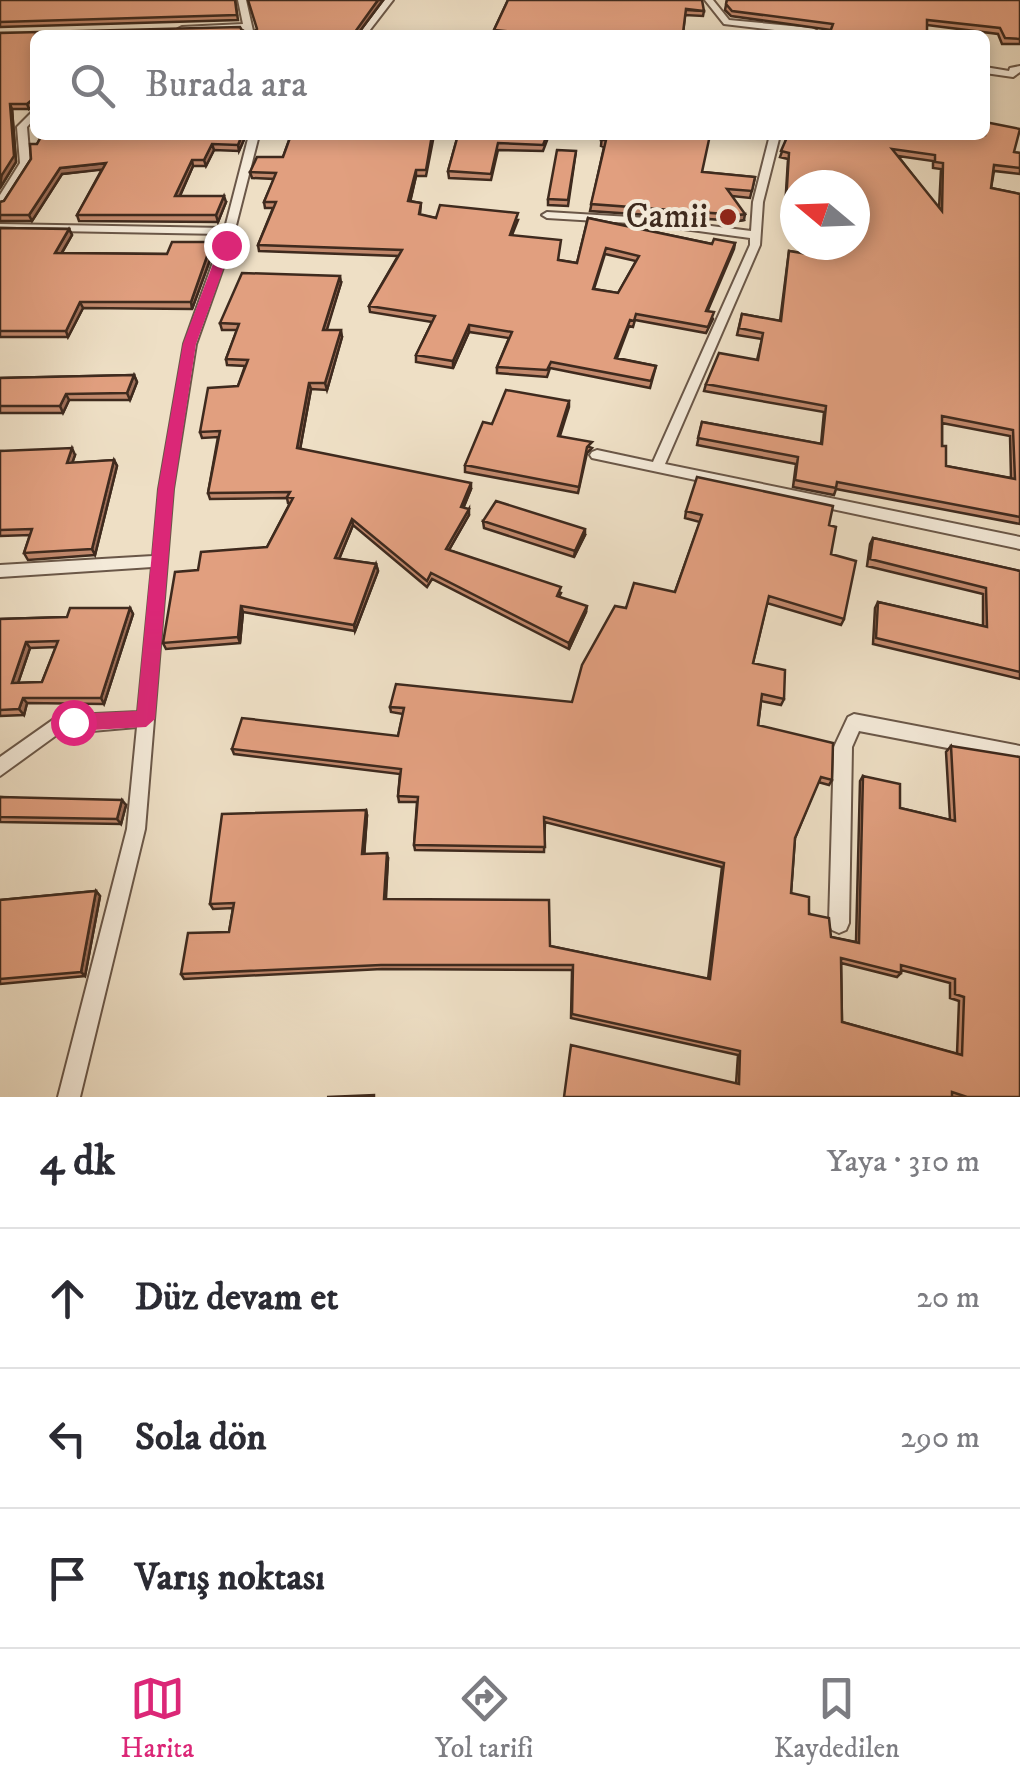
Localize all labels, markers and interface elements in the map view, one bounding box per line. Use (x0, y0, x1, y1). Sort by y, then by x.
search box (30, 30, 990, 140)
icon: search (65, 58, 120, 113)
text: Burada ara (145, 61, 307, 109)
north arrow (780, 170, 870, 260)
place label: Camii (626, 195, 708, 239)
marker: Camii (717, 206, 739, 228)
route end (204, 223, 250, 269)
route start (51, 700, 97, 746)
text: 4 dk (40, 1136, 115, 1188)
text: Yaya · 310 m (827, 1142, 980, 1182)
icon: ahead (40, 1271, 95, 1326)
text: Düz devam et (135, 1274, 338, 1322)
text: 20 m (916, 1278, 980, 1318)
icon: left (40, 1411, 95, 1466)
text: Sola dön (135, 1414, 266, 1462)
text: 290 m (900, 1418, 980, 1458)
icon: arrive (40, 1551, 95, 1606)
text: Varış noktası (135, 1554, 325, 1602)
tab: Harita (120, 1671, 194, 1766)
tab: Yol tarifi (435, 1671, 533, 1766)
tab: Kaydedilen (774, 1671, 900, 1766)

